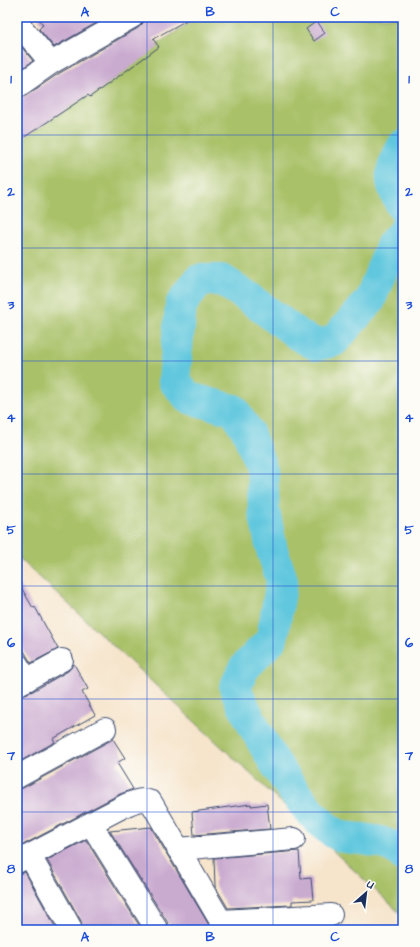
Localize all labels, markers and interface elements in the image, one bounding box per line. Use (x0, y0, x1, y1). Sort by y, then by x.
text: A (81, 3, 90, 21)
text: B (205, 3, 215, 21)
text: C (330, 3, 340, 21)
text: 1 (10, 70, 12, 88)
text: 1 (408, 70, 410, 88)
text: 2 (6, 183, 15, 201)
text: 2 (404, 183, 413, 201)
text: 3 (7, 296, 15, 314)
text: 3 (405, 296, 413, 314)
text: 4 (7, 409, 16, 427)
text: 4 (405, 409, 414, 427)
text: 5 (6, 521, 16, 539)
text: 5 (404, 521, 414, 539)
text: 6 (7, 634, 16, 652)
text: 6 (405, 634, 414, 652)
text: 7 (6, 747, 16, 765)
text: 7 (404, 747, 414, 765)
text: 8 (7, 860, 16, 878)
text: 8 (405, 860, 414, 878)
north arrow (346, 873, 386, 913)
text: U (363, 876, 377, 893)
text: A (81, 928, 90, 946)
text: B (205, 928, 215, 946)
text: C (330, 928, 340, 946)

